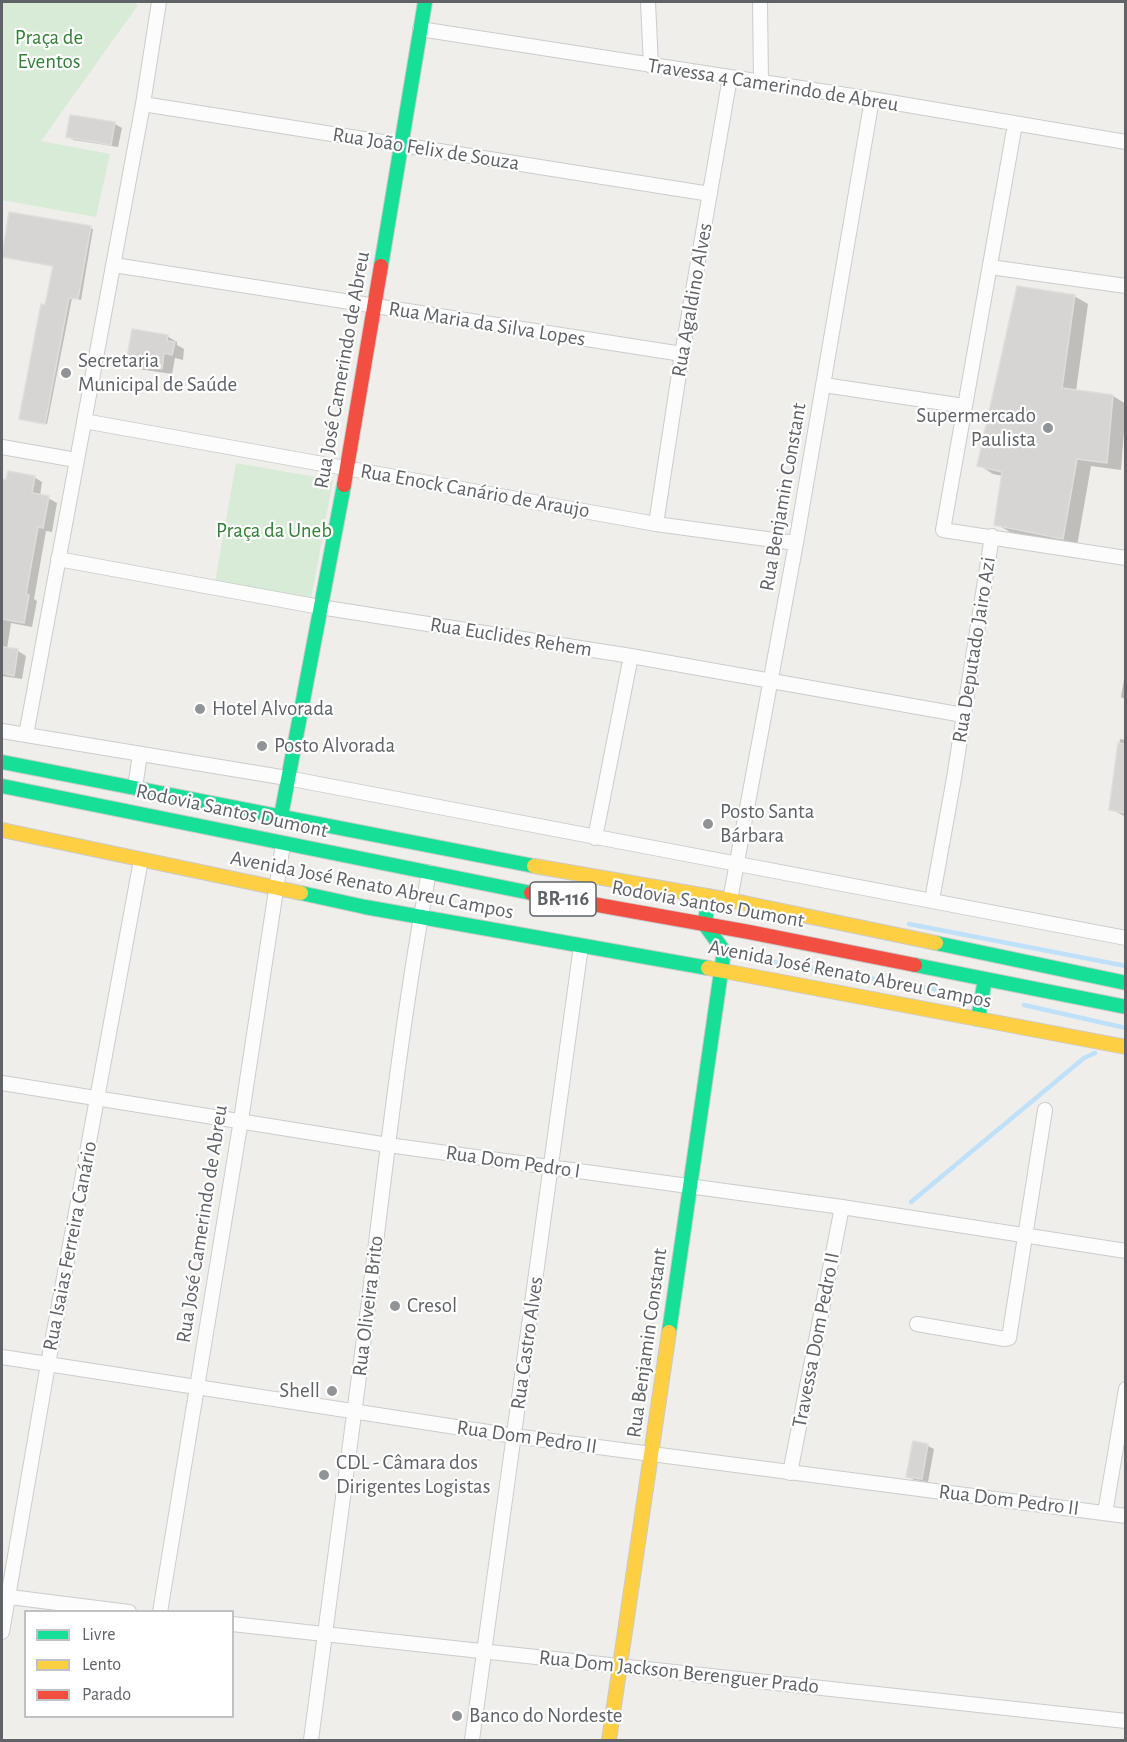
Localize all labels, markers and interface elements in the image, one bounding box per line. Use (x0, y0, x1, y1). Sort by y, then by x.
park label: Praça de Eventos (15, 25, 83, 75)
street label: Travessa 4 Camerindo de Abreu (646, 53, 900, 117)
street label: Rua João Felix de Souza (331, 122, 521, 176)
street label: Rua Agaldino Alves (666, 221, 718, 379)
street label: Rua José Camerindo de Abreu (309, 249, 375, 491)
street label: Rua Maria da Silva Lopes (387, 296, 587, 352)
place label: Secretaria Municipal de Saúde (78, 348, 237, 398)
marker: Secretaria Municipal de Saúde (59, 366, 73, 380)
street label: Rua Benjamin Constant (754, 401, 812, 593)
place label: Supermercado Paulista (916, 403, 1036, 453)
marker: Supermercado Paulista (1041, 421, 1055, 435)
street label: Rua Enock Canário de Araujo (358, 458, 592, 524)
park label: Praça da Uneb (216, 518, 332, 544)
street label: Rua Deputado Jairo Azi (947, 555, 1001, 745)
street label: Rua Euclides Rehem (428, 612, 594, 662)
place label: Hotel Alvorada (212, 696, 334, 722)
marker: Hotel Alvorada (193, 702, 207, 716)
place label: Posto Alvorada (274, 733, 395, 759)
marker: Posto Alvorada (255, 739, 269, 753)
street label: Rodovia Santos Dumont (134, 778, 330, 844)
place label: Posto Santa Bárbara (720, 799, 815, 849)
marker: Posto Santa Bárbara (701, 817, 715, 831)
street label: Avenida José Renato Abreu Campos (228, 845, 516, 925)
street label: Rodovia Santos Dumont (610, 875, 806, 933)
road number: BR-116 (530, 882, 596, 916)
street label: Avenida José Renato Abreu Campos (706, 934, 994, 1014)
street label: Rua José Camerindo de Abreu (171, 1103, 233, 1345)
street label: Rua Isaias Ferreira Canário (37, 1139, 103, 1353)
street label: Rua Dom Pedro I (444, 1140, 582, 1184)
street label: Rua Oliveira Brito (347, 1234, 389, 1378)
street label: Rua Benjamin Constant (621, 1247, 673, 1439)
street label: Travessa Dom Pedro II (787, 1250, 845, 1430)
street label: Rua Castro Alves (505, 1275, 549, 1411)
place label: Cresol (407, 1293, 457, 1319)
marker: Cresol (388, 1299, 402, 1313)
place label: Shell (279, 1378, 320, 1404)
marker: Shell (325, 1384, 339, 1398)
street label: Rua Dom Pedro II (455, 1415, 599, 1459)
place label: CDL - Câmara dos Dirigentes Logistas (336, 1450, 491, 1500)
marker: CDL - Câmara dos Dirigentes Logistas (317, 1468, 331, 1482)
street label: Rua Dom Pedro II (937, 1479, 1081, 1521)
legend (24, 1610, 234, 1718)
text: Livre (82, 1626, 116, 1644)
street label: Rua Dom Jackson Berenguer Prado (538, 1645, 820, 1699)
text: Lento (82, 1656, 121, 1674)
text: Parado (82, 1686, 131, 1704)
place label: Banco do Nordeste (469, 1703, 622, 1729)
marker: Banco do Nordeste (450, 1709, 464, 1723)

